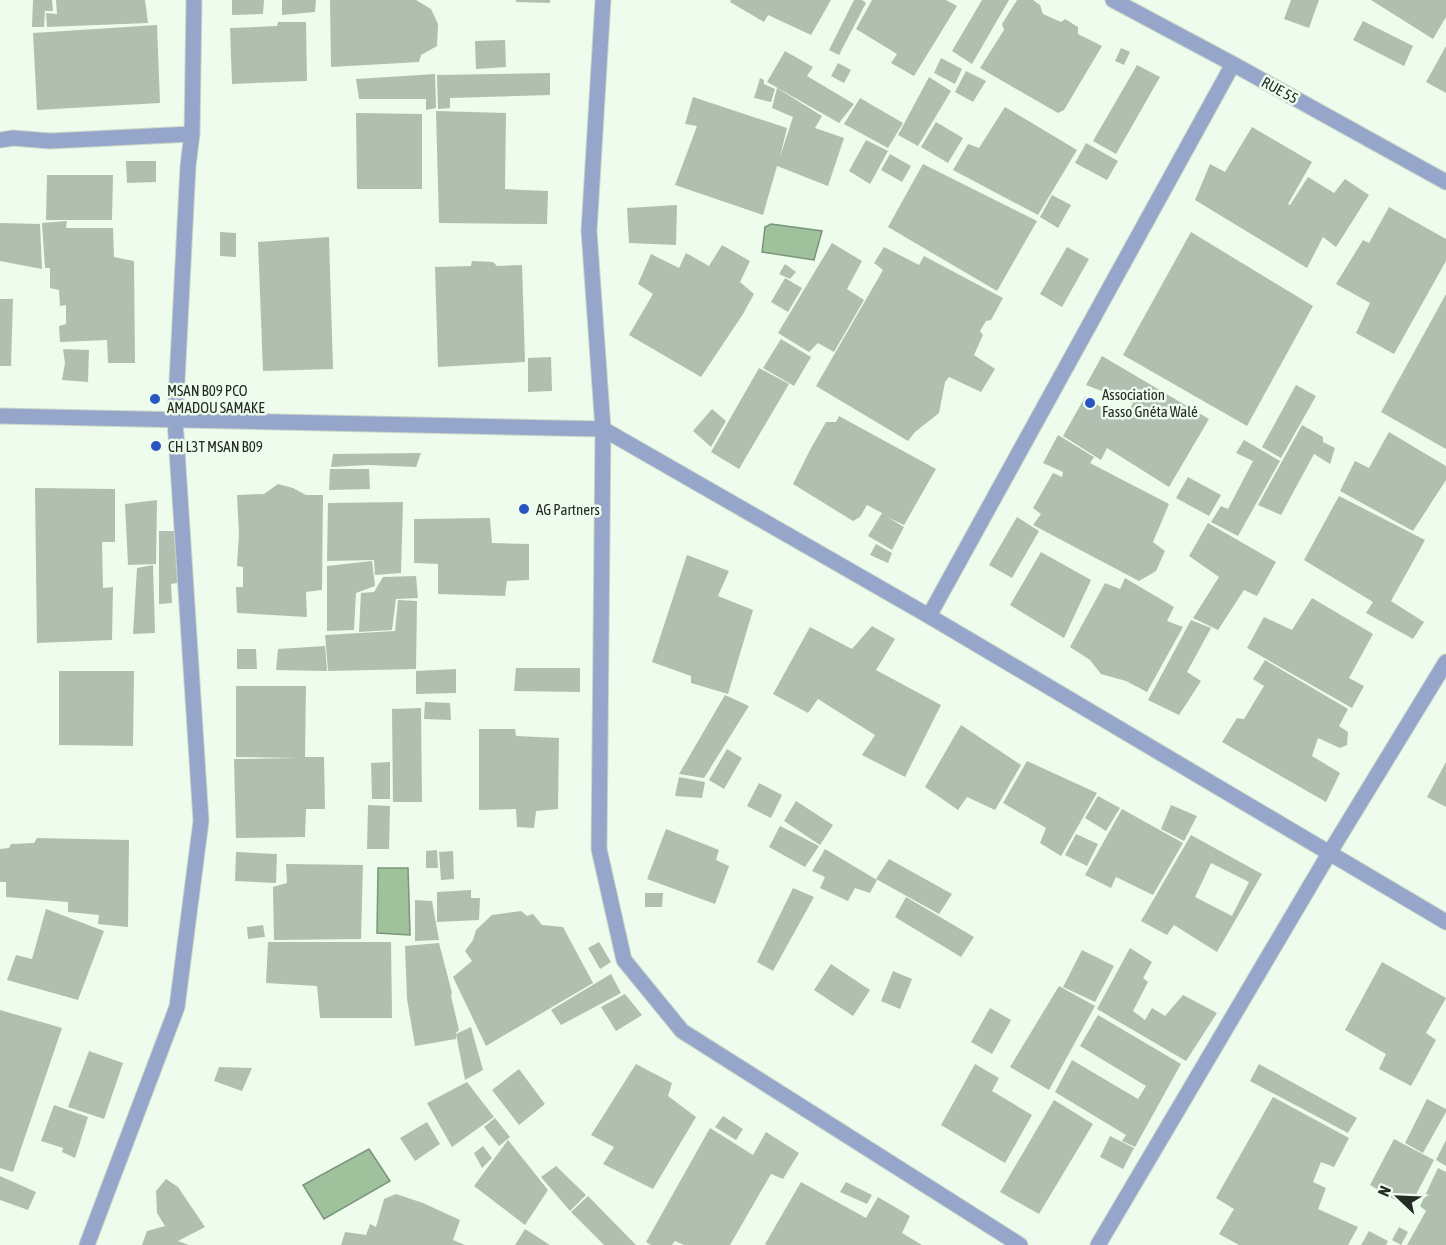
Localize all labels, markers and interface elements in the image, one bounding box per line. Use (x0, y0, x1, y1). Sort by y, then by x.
street label: RUE 55 (1259, 73, 1301, 107)
place label: MSAN B09 PCO AMADOU SAMAKE (167, 382, 265, 416)
place label: Association Fasso Gnéta Walé (1102, 386, 1198, 420)
marker: MSAN B09 PCO AMADOU SAMAKE (148, 392, 162, 406)
marker: Association Fasso Gnéta Walé (1083, 396, 1097, 410)
place label: CH L3T MSAN B09 (168, 438, 263, 455)
marker: CH L3T MSAN B09 (149, 439, 163, 453)
place label: AG Partners (536, 501, 600, 518)
marker: AG Partners (517, 502, 531, 516)
north arrow (1368, 1167, 1428, 1227)
text: N (1374, 1183, 1394, 1199)

